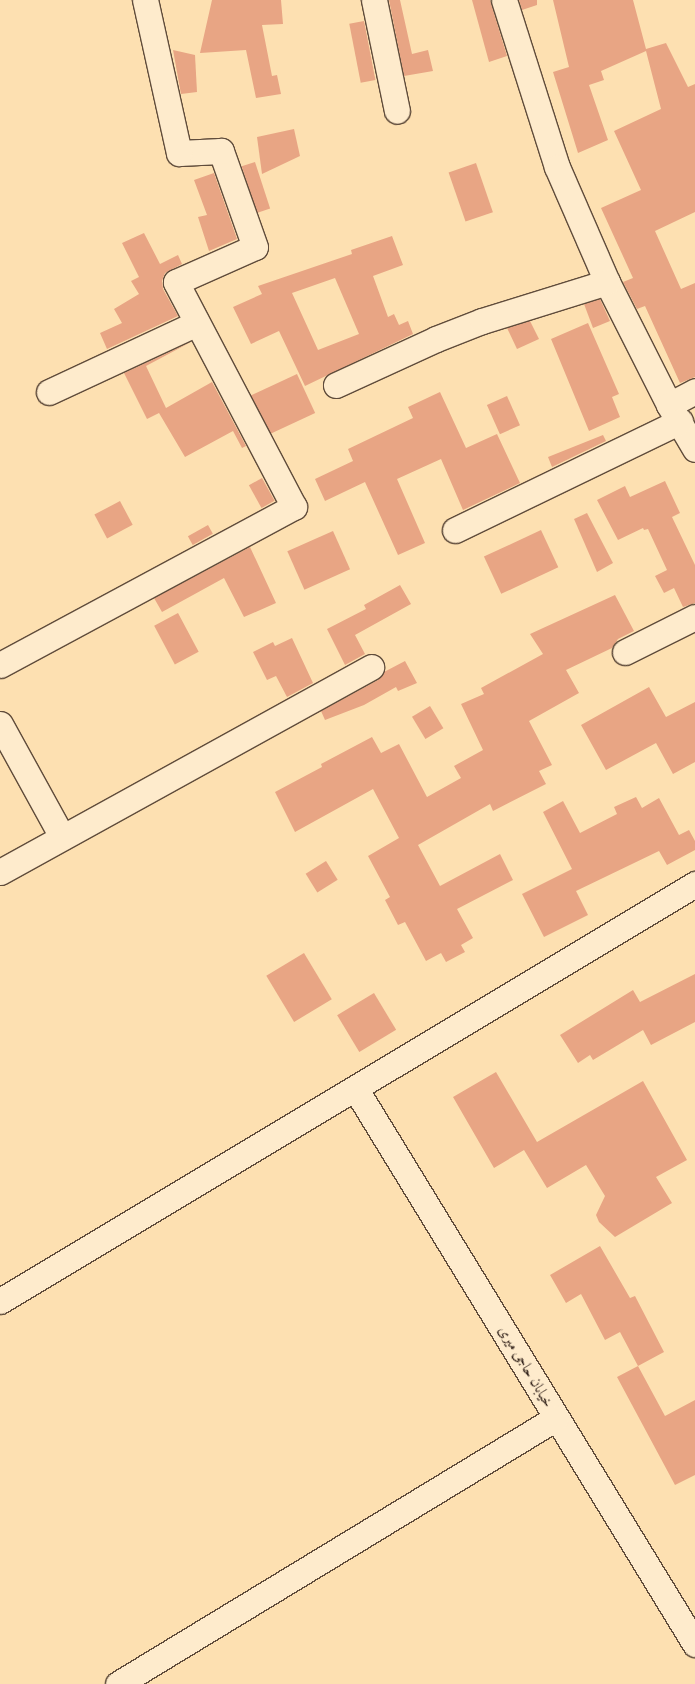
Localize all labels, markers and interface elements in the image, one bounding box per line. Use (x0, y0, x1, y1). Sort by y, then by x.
street label: خیابان حاجی میری (494, 1323, 556, 1411)

